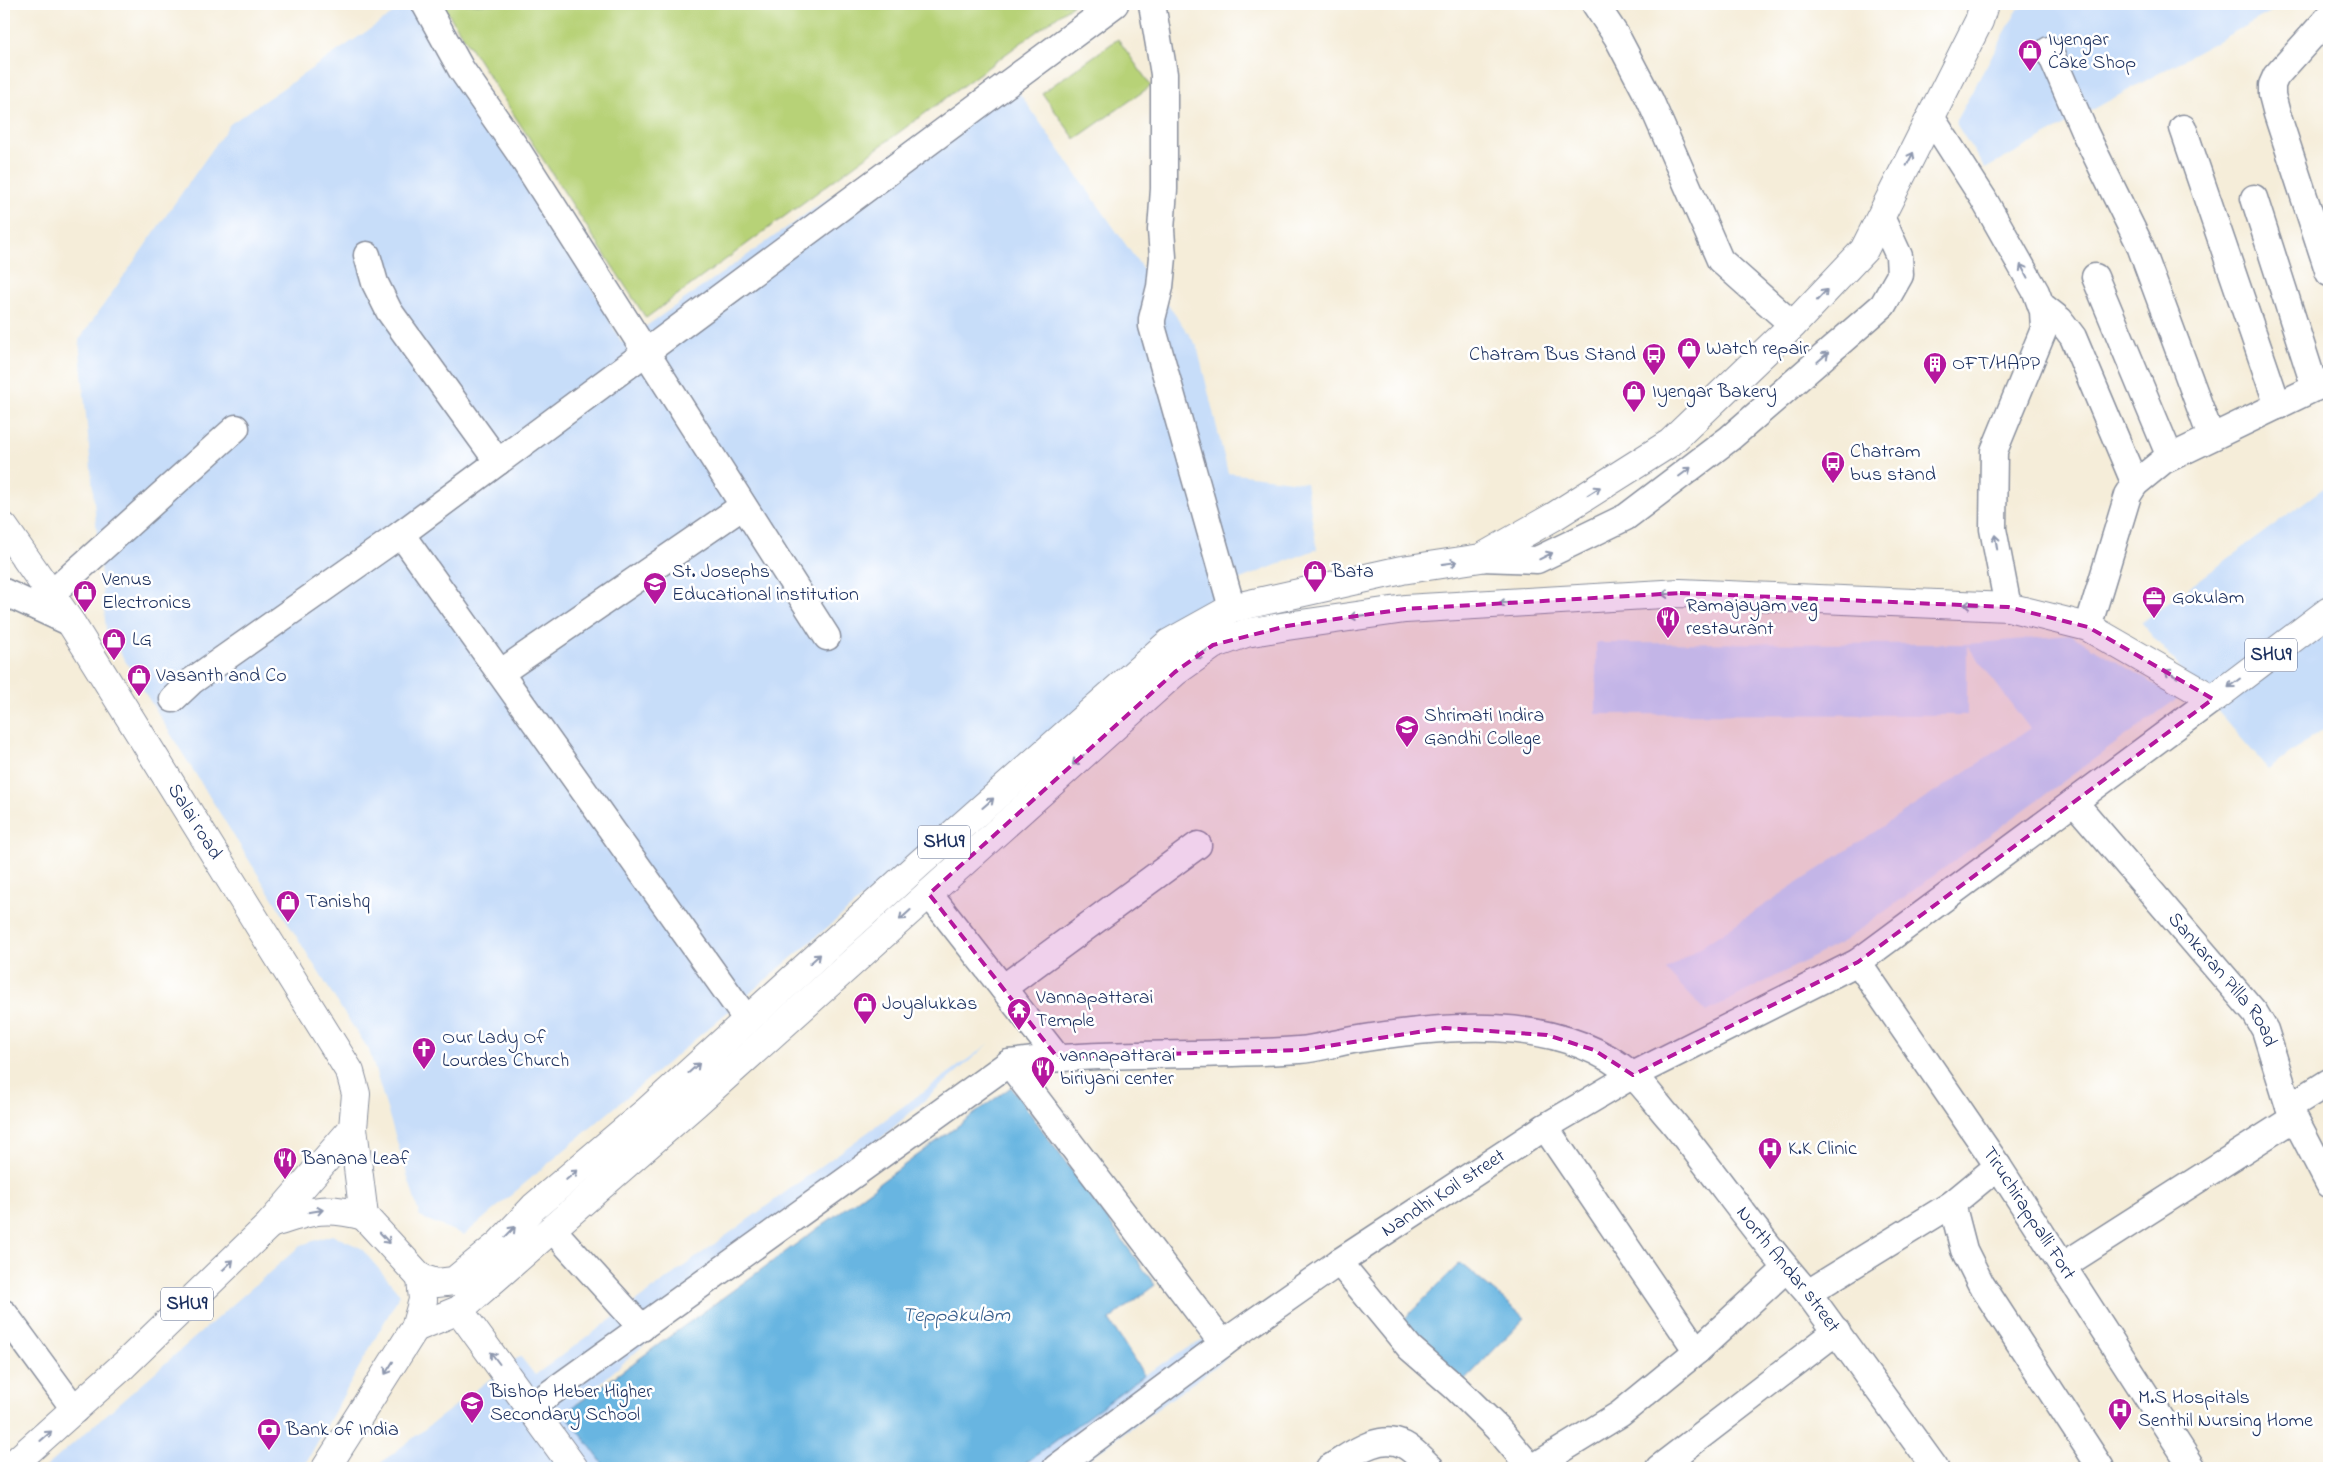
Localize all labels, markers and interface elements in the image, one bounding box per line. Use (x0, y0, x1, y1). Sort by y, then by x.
place label: Iyengar Cake Shop (2048, 26, 2136, 78)
shop icon: Iyengar Cake Shop (2017, 38, 2043, 72)
one-way arrow (1905, 152, 1915, 167)
one-way arrow (2019, 264, 2028, 279)
one-way arrow (1816, 288, 1828, 301)
place label: Watch repair (1706, 335, 1810, 364)
shop icon: Watch repair (1676, 336, 1702, 370)
place label: Chatram Bus Stand (1469, 341, 1636, 370)
bus stop icon: Chatram Bus Stand (1641, 342, 1667, 376)
place label: OFT/HAPP (1952, 350, 2041, 379)
building icon: OFT/HAPP (1922, 351, 1948, 385)
one-way arrow (1816, 352, 1829, 363)
place label: Iyengar Bakery (1652, 378, 1777, 408)
shop icon: Iyengar Bakery (1621, 379, 1647, 413)
place label: Chatram bus stand (1850, 438, 1936, 490)
bus stop icon: Chatram bus stand (1820, 450, 1846, 484)
one-way arrow (1678, 467, 1691, 478)
one-way arrow (1587, 486, 1601, 496)
one-way arrow (1990, 534, 2000, 550)
one-way arrow (1539, 551, 1554, 561)
place label: St. Josephs Educational institution (672, 558, 859, 610)
place label: Bata (1331, 558, 1374, 587)
one-way arrow (1442, 558, 1458, 568)
shop icon: Bata (1302, 559, 1328, 593)
place label: Venus Electronics (101, 566, 191, 618)
school or university icon: St. Josephs Educational institution (642, 571, 668, 605)
shop icon: Venus Electronics (72, 579, 98, 613)
place label: Gokulam (2172, 584, 2244, 613)
office icon: Gokulam (2141, 585, 2167, 619)
one-way arrow (1661, 589, 1677, 598)
place label: Ramajayam veg restaurant (1686, 592, 1818, 644)
one-way arrow (1499, 599, 1515, 608)
one-way arrow (1963, 601, 1979, 610)
restaurant icon: Ramajayam veg restaurant (1655, 605, 1681, 639)
one-way arrow (1349, 611, 1365, 621)
place label: LG (132, 626, 152, 655)
shop icon: LG (101, 627, 127, 661)
road number: SHU9 (2245, 638, 2297, 672)
one-way arrow (1194, 649, 1208, 659)
place label: Vasanth and Co (155, 662, 287, 691)
shop icon: Vasanth and Co (126, 663, 152, 697)
one-way arrow (2164, 669, 2178, 679)
one-way arrow (2228, 677, 2241, 688)
place label: Shrimati Indira Gandhi College (1424, 702, 1544, 755)
school or university icon: Shrimati Indira Gandhi College (1394, 714, 1420, 748)
one-way arrow (1071, 754, 1084, 765)
street label: Salai road (160, 778, 229, 866)
one-way arrow (981, 798, 994, 809)
road number: SHU9 (918, 826, 970, 859)
place label: Tanishq (306, 888, 370, 917)
shop icon: Tanishq (275, 889, 301, 923)
street label: Sankaran Pilla Road (2160, 906, 2284, 1050)
one-way arrow (899, 910, 912, 921)
one-way arrow (808, 953, 821, 964)
place label: Vannapattarai Temple (1035, 984, 1153, 1036)
place label: Joyalukkas (882, 990, 977, 1019)
shop icon: Joyalukkas (852, 991, 878, 1025)
temple icon: Vannapattarai Temple (1006, 997, 1032, 1031)
place label: Our Lady Of Lourdes Church (442, 1024, 569, 1076)
church icon: Our Lady Of Lourdes Church (411, 1036, 437, 1070)
place label: vannapattarai biriyani center (1060, 1042, 1176, 1094)
restaurant icon: vannapattarai biriyani center (1030, 1055, 1056, 1089)
one-way arrow (688, 1062, 701, 1074)
place label: K.K Clinic (1788, 1135, 1857, 1164)
hospital icon: K.K Clinic (1757, 1136, 1783, 1170)
street label: Tiruchirappalli Fort (1974, 1141, 2083, 1286)
street label: Nandhi Koil street (1376, 1142, 1512, 1245)
place label: Banana Leaf (301, 1145, 410, 1174)
restaurant icon: Banana Leaf (272, 1146, 298, 1180)
one-way arrow (565, 1169, 578, 1180)
street label: North Andar street (1728, 1200, 1847, 1339)
one-way arrow (308, 1205, 324, 1215)
one-way arrow (504, 1226, 516, 1238)
one-way arrow (379, 1231, 391, 1244)
one-way arrow (222, 1259, 234, 1271)
road number: SHU9 (161, 1288, 213, 1320)
water label: Teppakulam (902, 1301, 1011, 1331)
one-way arrow (489, 1352, 500, 1365)
one-way arrow (383, 1361, 393, 1375)
place label: Bishop Heber Higher Secondary School (489, 1378, 653, 1430)
place label: M.S Hospitals Senthil Nursing Home (2138, 1384, 2313, 1437)
school or university icon: Bishop Heber Higher Secondary School (459, 1390, 485, 1424)
hospital icon: M.S Hospitals Senthil Nursing Home (2107, 1397, 2133, 1431)
place label: Bank of India (285, 1416, 399, 1445)
bank icon: Bank of India (256, 1417, 282, 1451)
one-way arrow (39, 1430, 52, 1442)

